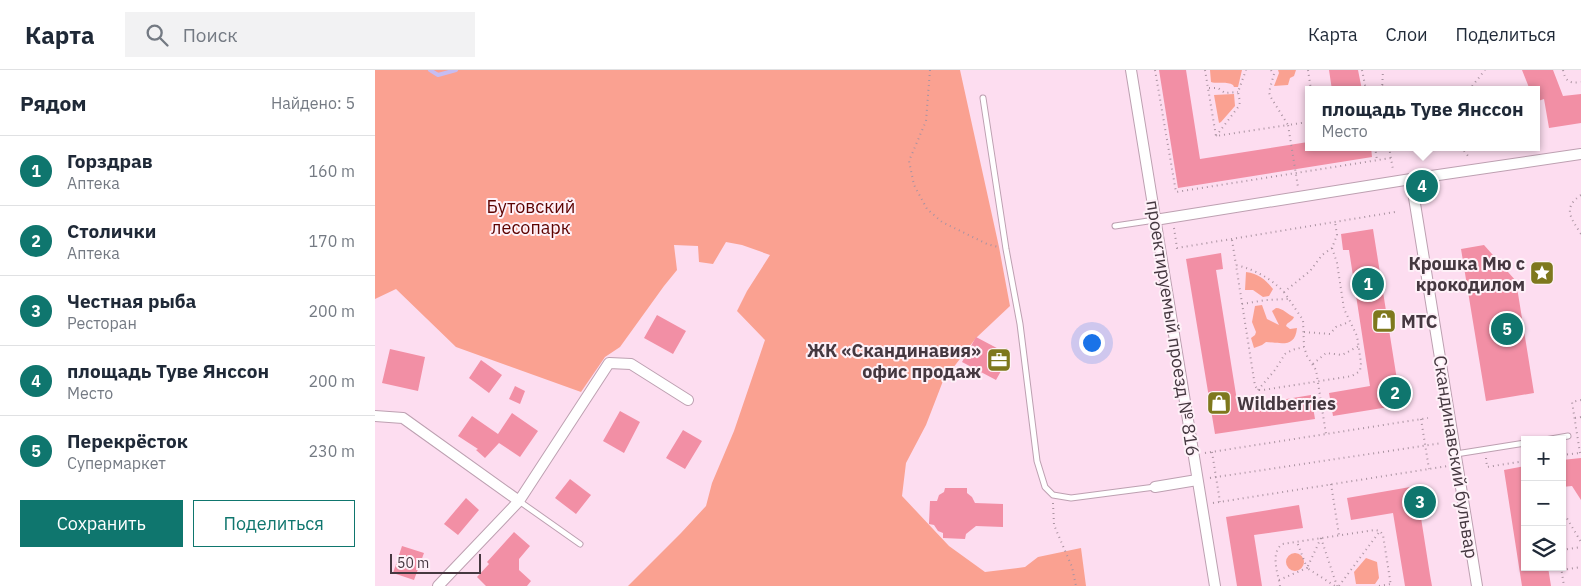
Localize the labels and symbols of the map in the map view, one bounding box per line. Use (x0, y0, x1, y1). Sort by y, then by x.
pin: 4 (1406, 167, 1438, 205)
park label: Бутовский лесопарк (487, 195, 575, 239)
street label: проектируемый проезд № 816 (1141, 198, 1205, 458)
place label: Крошка Мю с крокодилом (1409, 252, 1525, 296)
place icon: Крошка Мю с крокодилом (1529, 260, 1555, 286)
pin: 1 (1352, 265, 1384, 303)
shop icon: МТС (1371, 308, 1397, 334)
place label: МТС (1401, 310, 1438, 333)
pin: 5 (1491, 310, 1523, 348)
your location (1079, 330, 1105, 356)
place label: ЖК «Скандинавия» офис продаж (807, 339, 981, 383)
office icon: ЖК «Скандинавия» офис продаж (986, 347, 1012, 373)
street label: Скандинавский бульвар (1429, 354, 1483, 560)
pin: 2 (1379, 374, 1411, 412)
shop icon: Wildberries (1206, 390, 1232, 416)
place label: Wildberries (1237, 392, 1336, 415)
pin: 3 (1404, 483, 1436, 521)
scale bar (390, 551, 481, 574)

